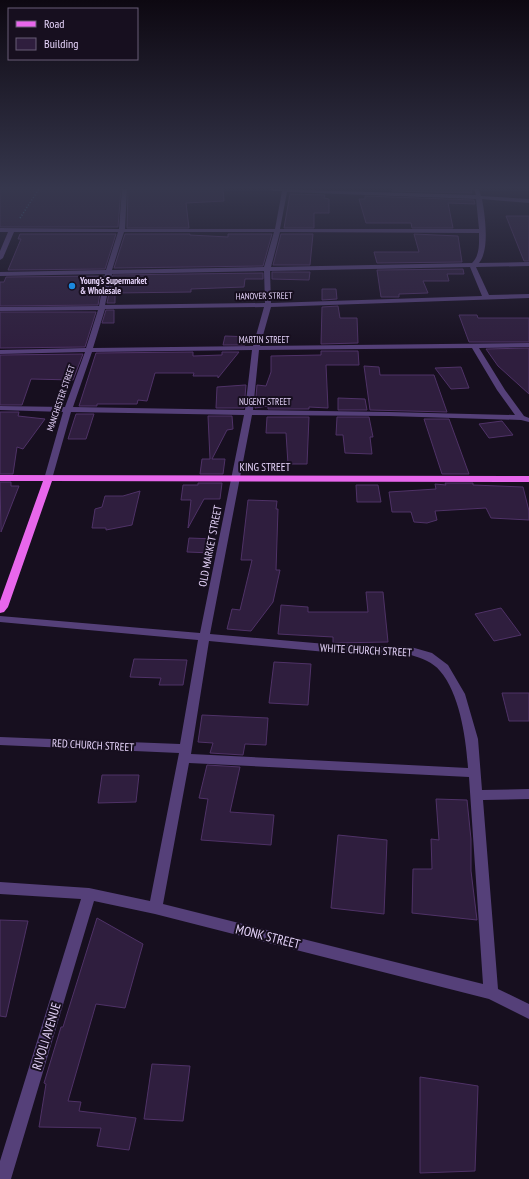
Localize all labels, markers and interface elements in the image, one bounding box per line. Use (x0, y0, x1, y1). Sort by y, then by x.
legend (8, 8, 138, 60)
text: Road (44, 16, 64, 31)
text: Building (44, 36, 79, 51)
place label: Young's Supermarket & Wholesale (79, 275, 147, 296)
marker: Young's Supermarket & Wholesale (67, 281, 77, 291)
street label: HANOVER STREET (235, 290, 293, 301)
street label: MARTIN STREET (239, 334, 289, 345)
street label: MANCHESTER STREET (44, 363, 77, 433)
street label: NUGENT STREET (239, 396, 291, 407)
street label: KING STREET (240, 460, 291, 474)
street label: OLD MARKET STREET (195, 504, 225, 588)
street label: WHITE CHURCH STREET (320, 641, 412, 659)
street label: RED CHURCH STREET (52, 736, 135, 754)
street label: MONK STREET (234, 920, 302, 953)
street label: RIVOLI AVENUE (28, 1000, 65, 1072)

